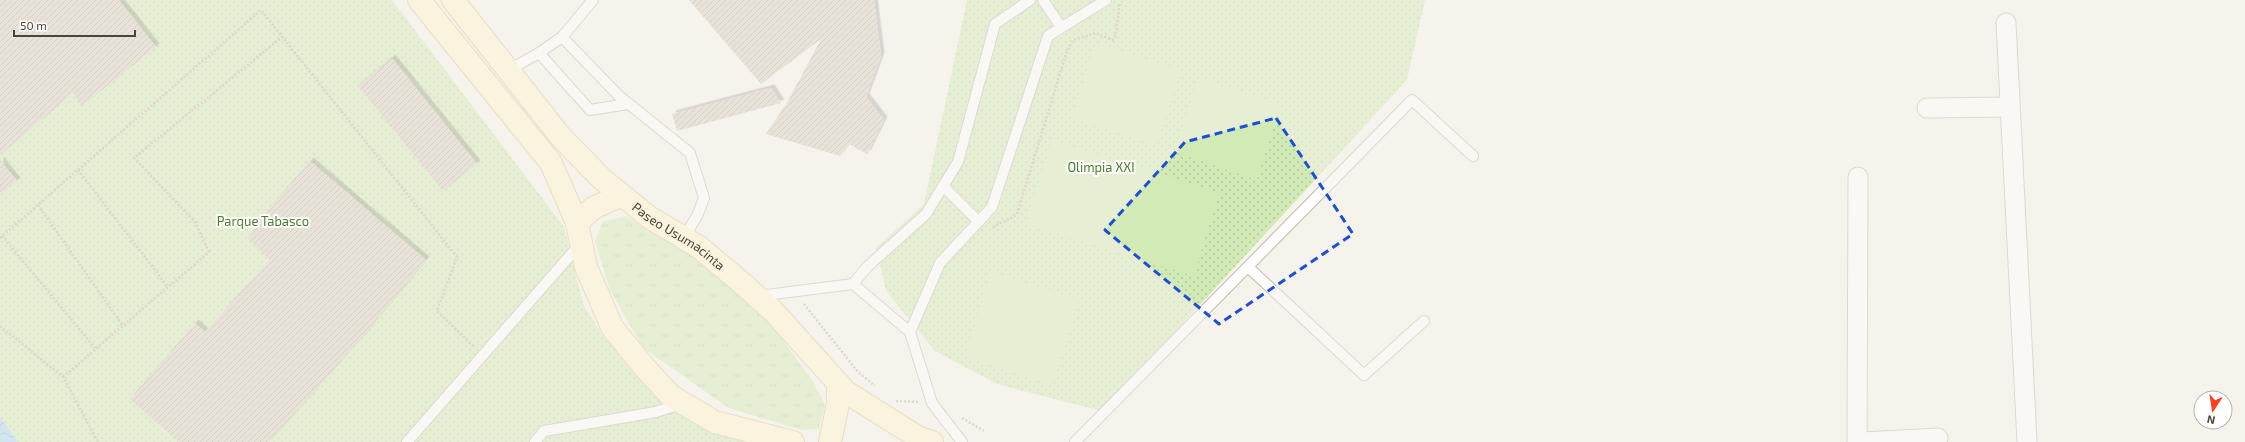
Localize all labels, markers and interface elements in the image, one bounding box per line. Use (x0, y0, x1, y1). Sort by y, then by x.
scale bar (14, 12, 135, 38)
text: 50 m (20, 18, 47, 32)
park label: Olimpia XXI (1067, 159, 1135, 175)
street label: Paseo Usumacinta (629, 199, 728, 273)
park label: Parque Tabasco (217, 213, 309, 229)
north arrow (2193, 390, 2233, 430)
text: N (2206, 413, 2216, 427)

